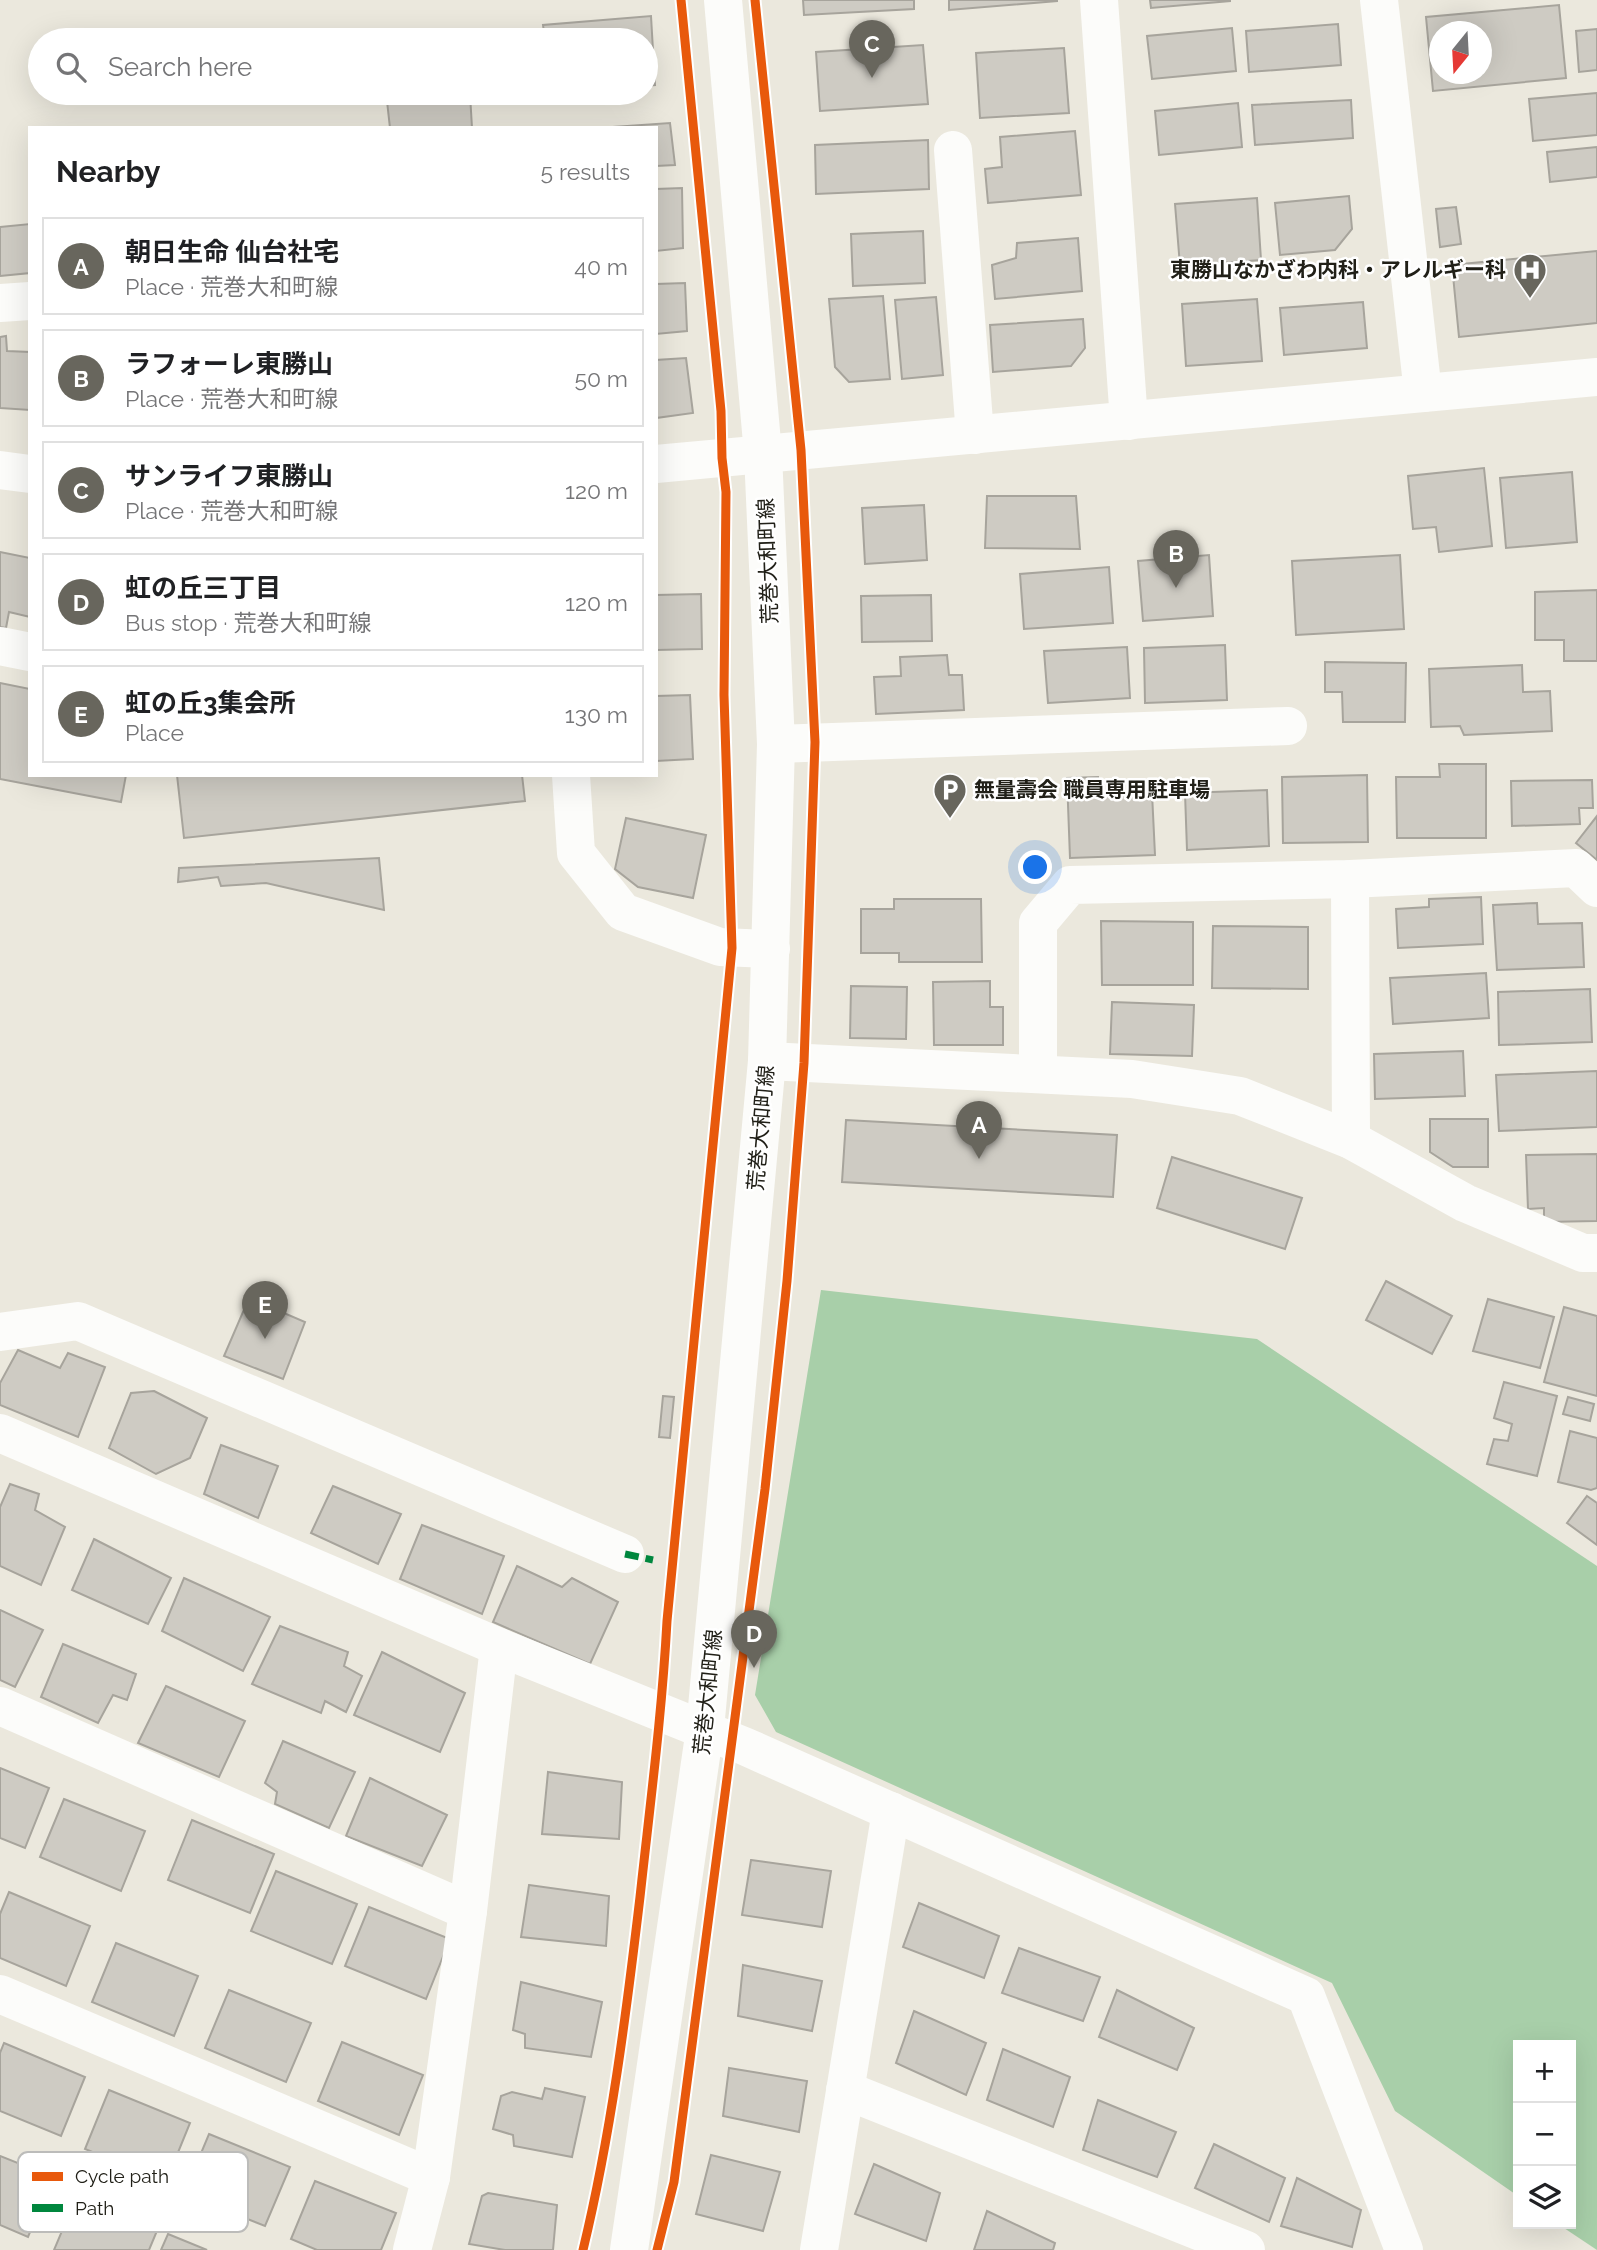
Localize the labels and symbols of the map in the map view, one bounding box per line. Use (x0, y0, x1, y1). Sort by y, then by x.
pin: C (849, 20, 895, 78)
north arrow (1429, 21, 1492, 84)
hospital icon: 東勝山なかざわ内科・アレルギー科 (1511, 251, 1549, 300)
place label: 東勝山なかざわ内科・アレルギー科 (1170, 257, 1506, 282)
street label: 荒巻大和町線 (753, 498, 782, 624)
pin: B (1153, 530, 1199, 588)
parking icon: 無量壽会 職員専用駐車場 (931, 771, 969, 820)
place label: 無量壽会 職員専用駐車場 (974, 777, 1210, 802)
your location (1018, 850, 1052, 884)
street label: 荒巻大和町線 (743, 1064, 778, 1192)
pin: A (956, 1101, 1002, 1159)
pin: E (242, 1281, 288, 1339)
pin: D (731, 1610, 777, 1668)
street label: 荒巻大和町線 (688, 1628, 727, 1756)
legend (18, 2152, 248, 2232)
text: Cycle path (75, 2165, 169, 2187)
text: Path (75, 2197, 114, 2219)

